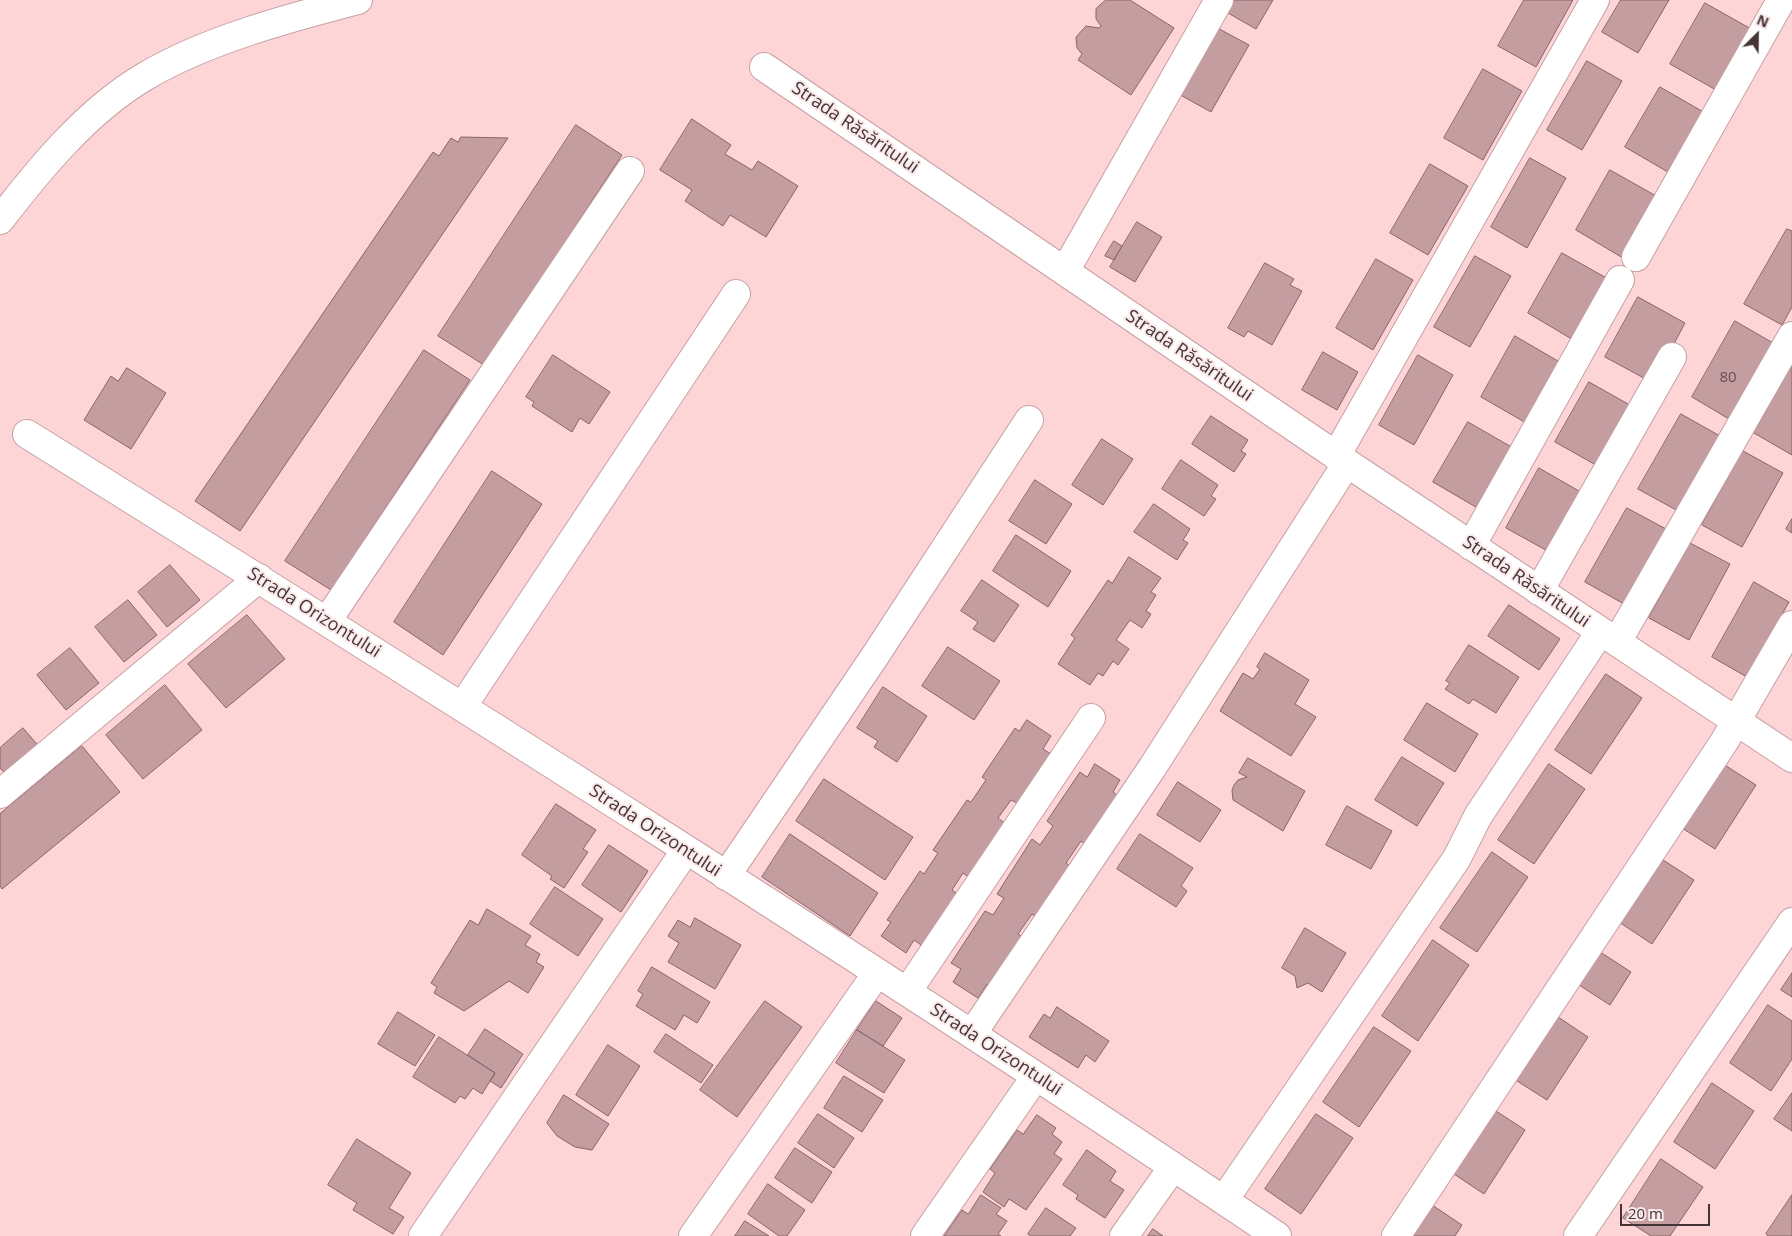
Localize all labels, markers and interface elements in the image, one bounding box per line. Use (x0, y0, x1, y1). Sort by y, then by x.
north arrow (1732, 10, 1782, 60)
text: N (1754, 10, 1772, 32)
street label: Strada Răsăritului (787, 78, 923, 178)
street label: Strada Răsăritului (1121, 306, 1257, 406)
house number: 80 (1719, 369, 1737, 387)
street label: Strada Răsăritului (1458, 532, 1594, 632)
street label: Strada Orizontului (243, 563, 385, 663)
street label: Strada Orizontului (585, 780, 725, 882)
street label: Strada Orizontului (926, 999, 1066, 1101)
scale bar (1622, 1194, 1712, 1226)
text: 20 m (1628, 1203, 1663, 1223)

